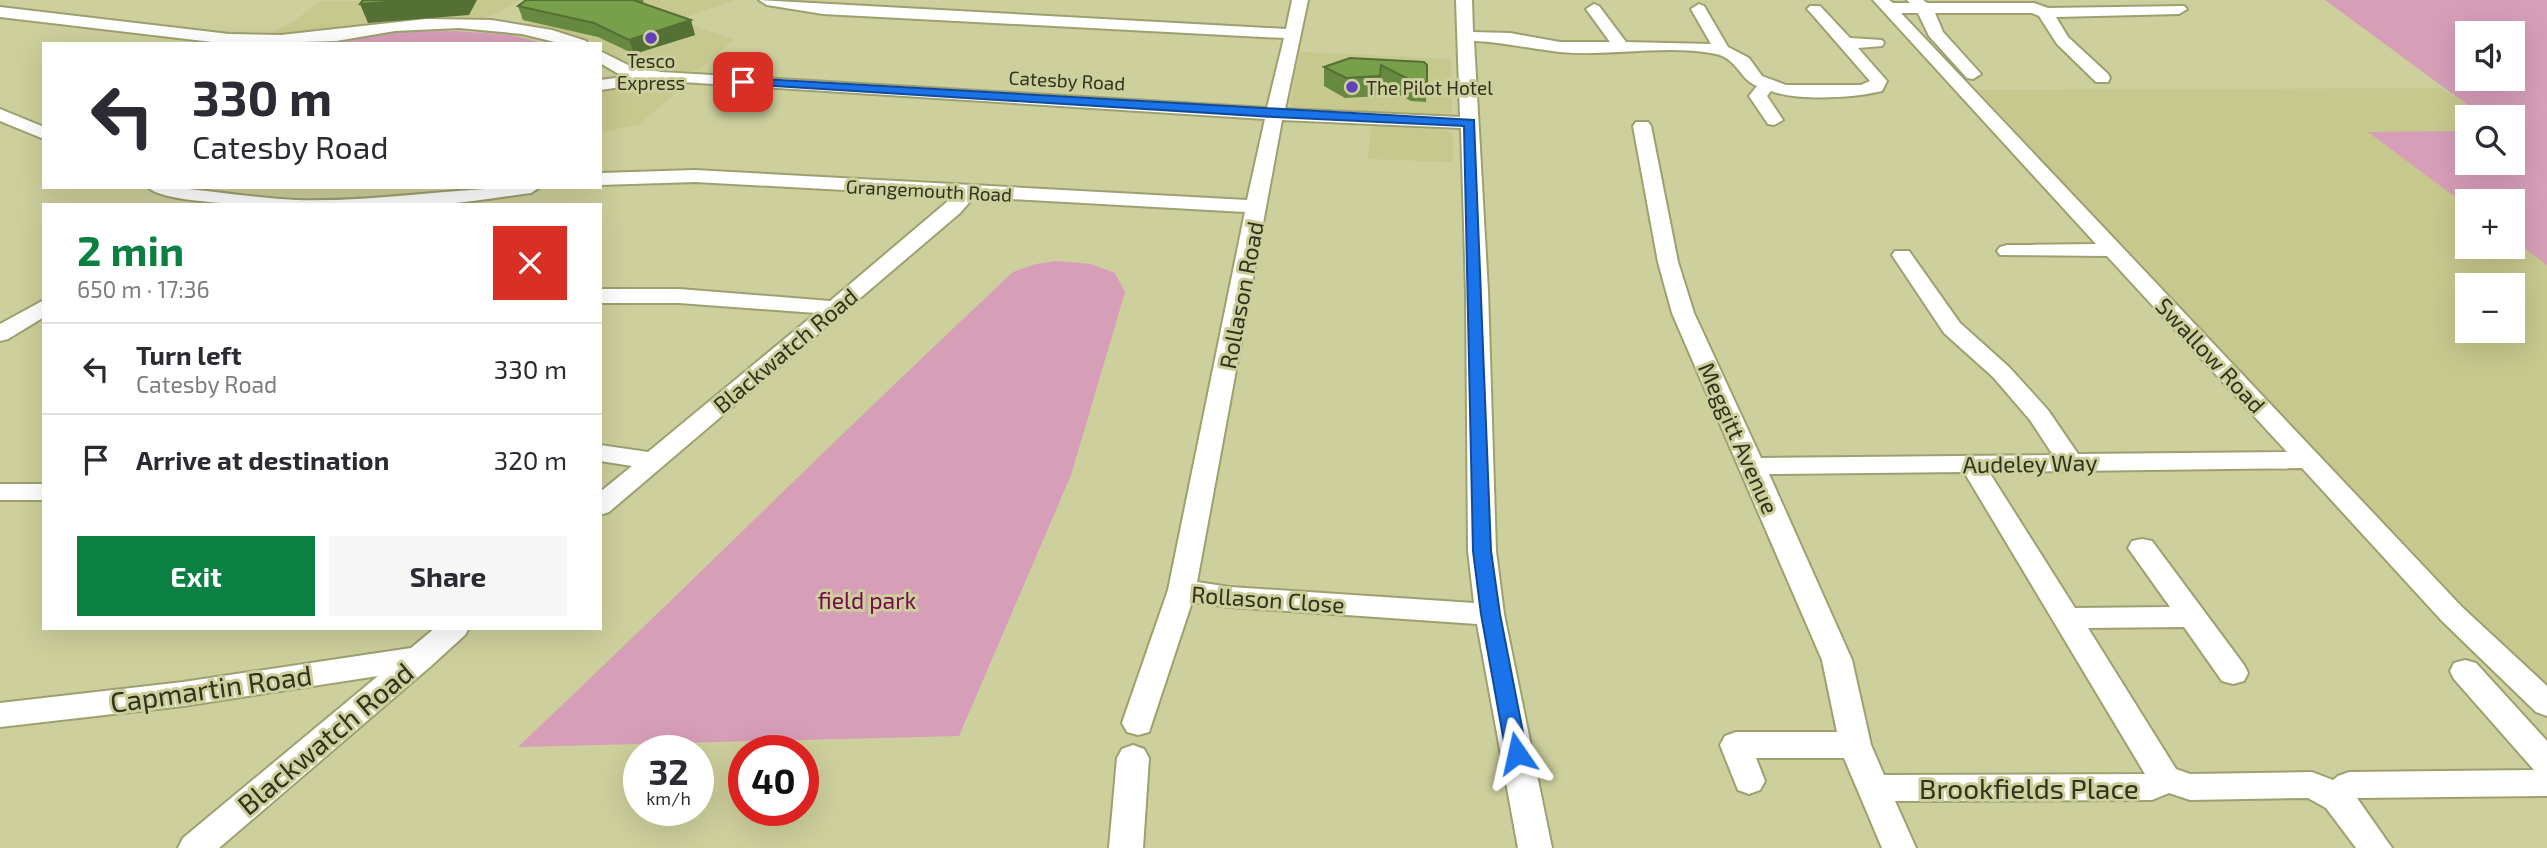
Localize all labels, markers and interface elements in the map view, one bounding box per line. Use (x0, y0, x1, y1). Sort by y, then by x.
map controls (2455, 21, 2525, 343)
button: sound (2455, 21, 2525, 91)
marker: Tesco Express (643, 30, 659, 46)
place label: Tesco Express (617, 49, 685, 94)
pin (713, 52, 773, 112)
icon: arrive (724, 63, 762, 101)
street label: Catesby Road (1008, 65, 1126, 95)
text: 330 m (192, 67, 332, 126)
icon: left (77, 70, 168, 161)
place label: The Pilot Hotel (1366, 76, 1493, 99)
marker: The Pilot Hotel (1344, 79, 1360, 95)
button: search (2455, 105, 2525, 175)
text: Catesby Road (192, 127, 389, 165)
street label: Grangemouth Road (845, 174, 1013, 206)
button: + (2455, 189, 2525, 259)
street label: Rollason Road (1213, 219, 1269, 371)
text: 2 min (77, 224, 184, 274)
button: close (493, 226, 567, 300)
button: − (2455, 273, 2525, 343)
text: 650 m · 17:36 (77, 275, 210, 303)
street label: Blackwatch Road (707, 282, 863, 418)
street label: Swallow Road (2150, 291, 2272, 419)
text: Turn left (136, 339, 242, 370)
icon: left (77, 350, 115, 388)
text: 330 m (494, 353, 567, 384)
street label: Meggitt Avenue (1693, 358, 1785, 518)
text: Catesby Road (136, 370, 277, 398)
icon: arrive (77, 441, 115, 479)
text: Arrive at destination (136, 444, 389, 475)
text: 320 m (494, 444, 567, 475)
street label: Audeley Way (1962, 448, 2098, 478)
button: Exit (77, 536, 315, 616)
button: Share (329, 536, 567, 616)
street label: Rollason Close (1190, 580, 1346, 618)
park label: field park (818, 586, 916, 614)
street label: Blackwatch Road (230, 655, 420, 821)
street label: Capmartin Road (108, 657, 314, 719)
position arrow (1480, 716, 1554, 790)
speed limit sign: 40 (728, 735, 819, 826)
text: 32 (648, 750, 689, 792)
street label: Brookfields Place (1919, 771, 2139, 805)
text: km/h (646, 787, 691, 809)

